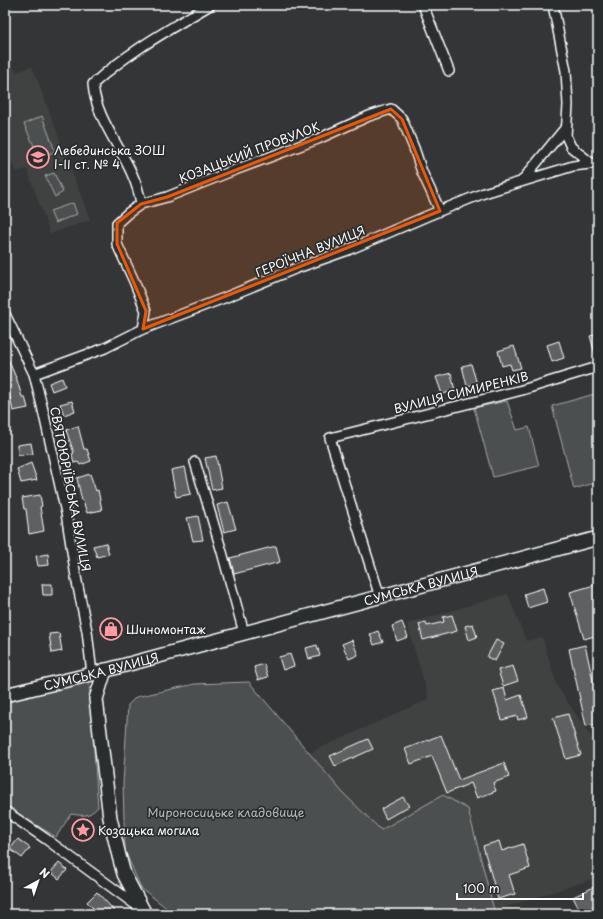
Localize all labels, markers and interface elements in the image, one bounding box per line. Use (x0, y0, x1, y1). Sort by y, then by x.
street label: КОЗАЦЬКИЙ ПРОВУЛОК (176, 117, 322, 187)
place label: Лебединська ЗОШ І-ІІ ст. № 4 (54, 141, 165, 173)
school or university icon: Лебединська ЗОШ І-ІІ ст. № 4 (25, 144, 51, 170)
street label: ГЕРОЇЧНА ВУЛИЦЯ (252, 221, 368, 281)
street label: ВУЛИЦЯ СИМИРЕНКІВ (392, 367, 530, 417)
street label: СВЯТОЮРІЇВСЬКА ВУЛИЦЯ (46, 405, 96, 573)
street label: СУМСЬКА ВУЛИЦЯ (362, 562, 480, 610)
shop icon: Шиномонтаж (98, 616, 124, 642)
place label: Шиномонтаж (126, 620, 206, 638)
street label: СУМСЬКА ВУЛИЦЯ (42, 648, 160, 694)
park label: Мироносицьке кладовище (147, 803, 305, 821)
place icon: Козацька могила (70, 817, 96, 843)
place label: Козацька могила (98, 821, 200, 839)
north arrow (18, 861, 58, 901)
text: N (36, 864, 54, 882)
scale bar (457, 875, 583, 901)
text: 100 m (463, 879, 500, 897)

